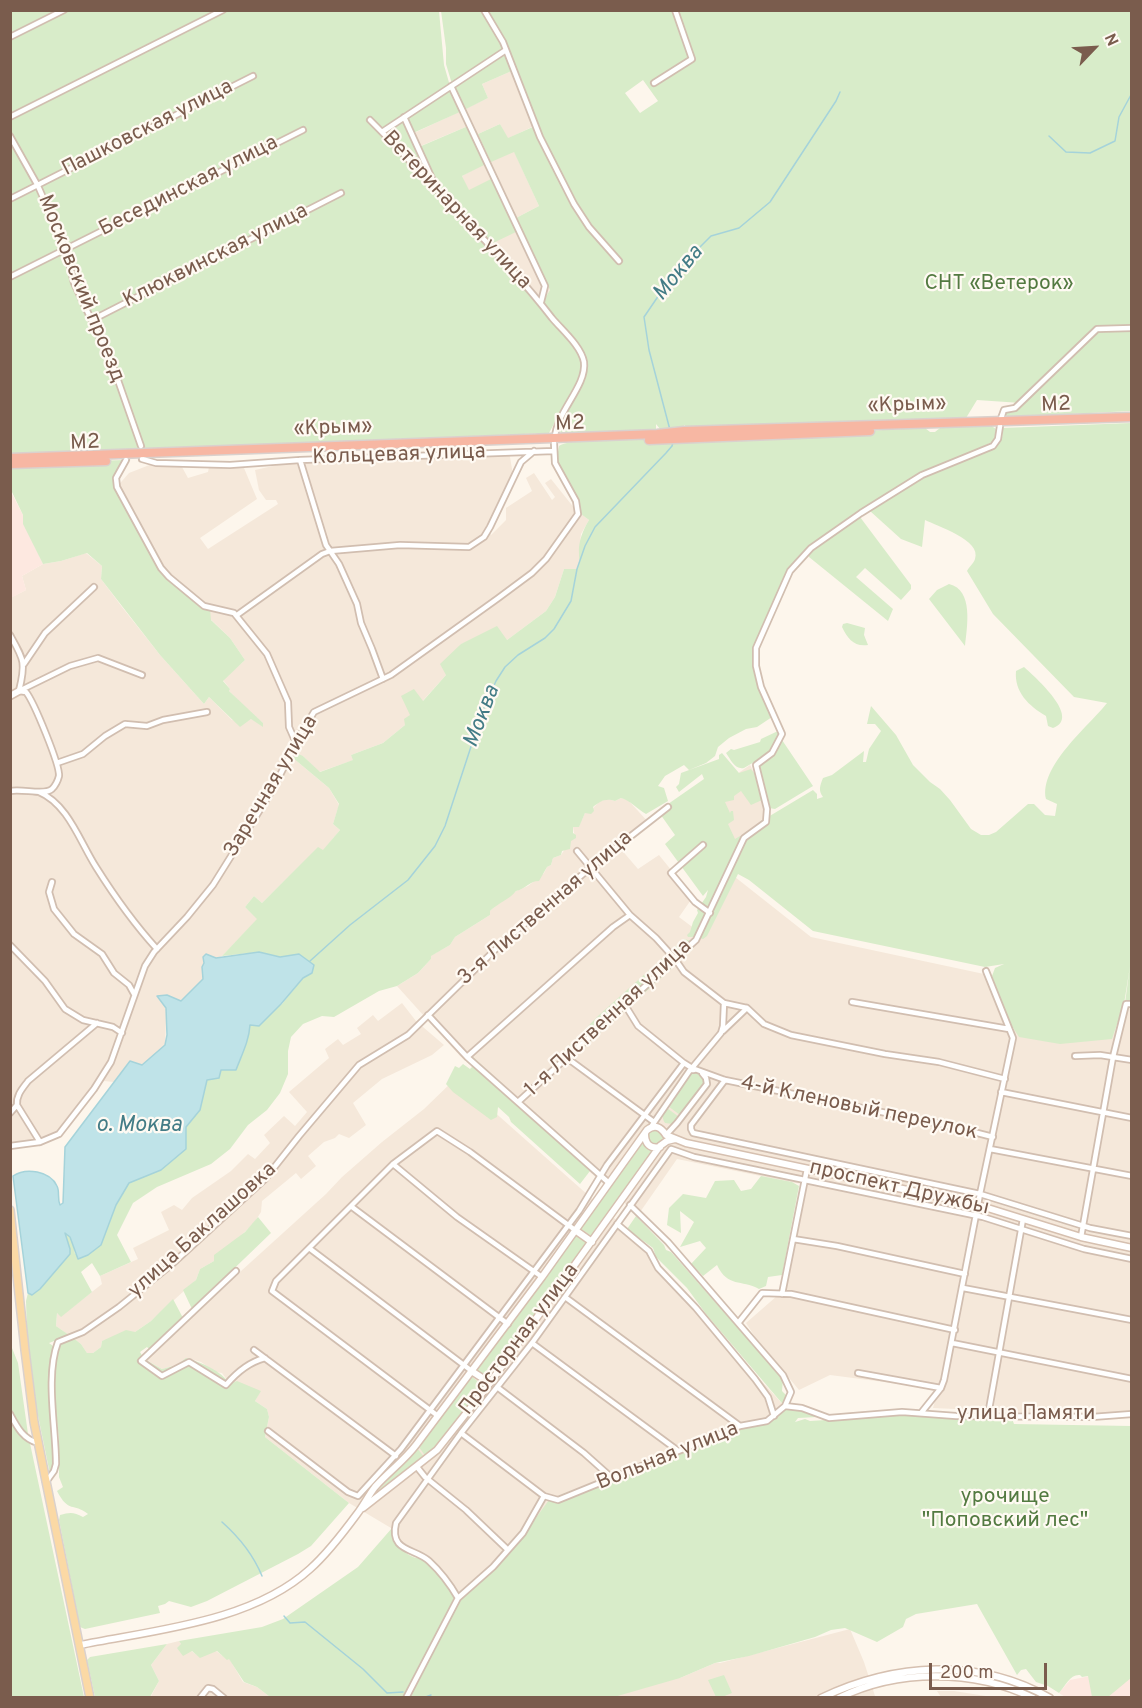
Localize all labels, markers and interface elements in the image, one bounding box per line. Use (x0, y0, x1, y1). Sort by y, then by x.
north arrow (1064, 18, 1124, 78)
text: N (1099, 31, 1122, 50)
street label: Пашковская улица (58, 75, 238, 183)
street label: Ветеринарная улица (376, 127, 536, 295)
street label: Бесединская улица (95, 131, 283, 243)
street label: Московский проезд (31, 192, 129, 386)
street label: Клюквинская улица (119, 199, 313, 315)
water label: Моква (648, 241, 710, 307)
park label: СНТ «Ветерок» (924, 272, 1074, 298)
street label: «Крым» (867, 392, 947, 420)
street label: М2 (1041, 393, 1071, 419)
street label: М2 (555, 412, 585, 438)
street label: «Крым» (293, 415, 373, 443)
street label: М2 (70, 431, 100, 457)
street label: Кольцевая улица (312, 440, 486, 472)
water label: Моква (459, 682, 507, 752)
street label: Заречная улица (220, 712, 324, 862)
street label: 3-я Лиственная улица (454, 826, 638, 992)
street label: 1-я Лиственная улица (520, 935, 698, 1103)
street label: 4-й Кленовый переулок (738, 1072, 980, 1146)
water label: о. Моква (96, 1114, 182, 1140)
street label: проспект Дружбы (807, 1156, 991, 1222)
street label: улица Баклашовка (124, 1158, 282, 1304)
street label: Просторная улица (455, 1259, 585, 1421)
street label: улица Памяти (957, 1402, 1095, 1428)
street label: Вольная улица (594, 1417, 742, 1497)
park label: урочище "Поповский лес" (922, 1485, 1088, 1535)
scale bar (932, 1651, 1050, 1689)
text: 200 m (940, 1662, 993, 1685)

